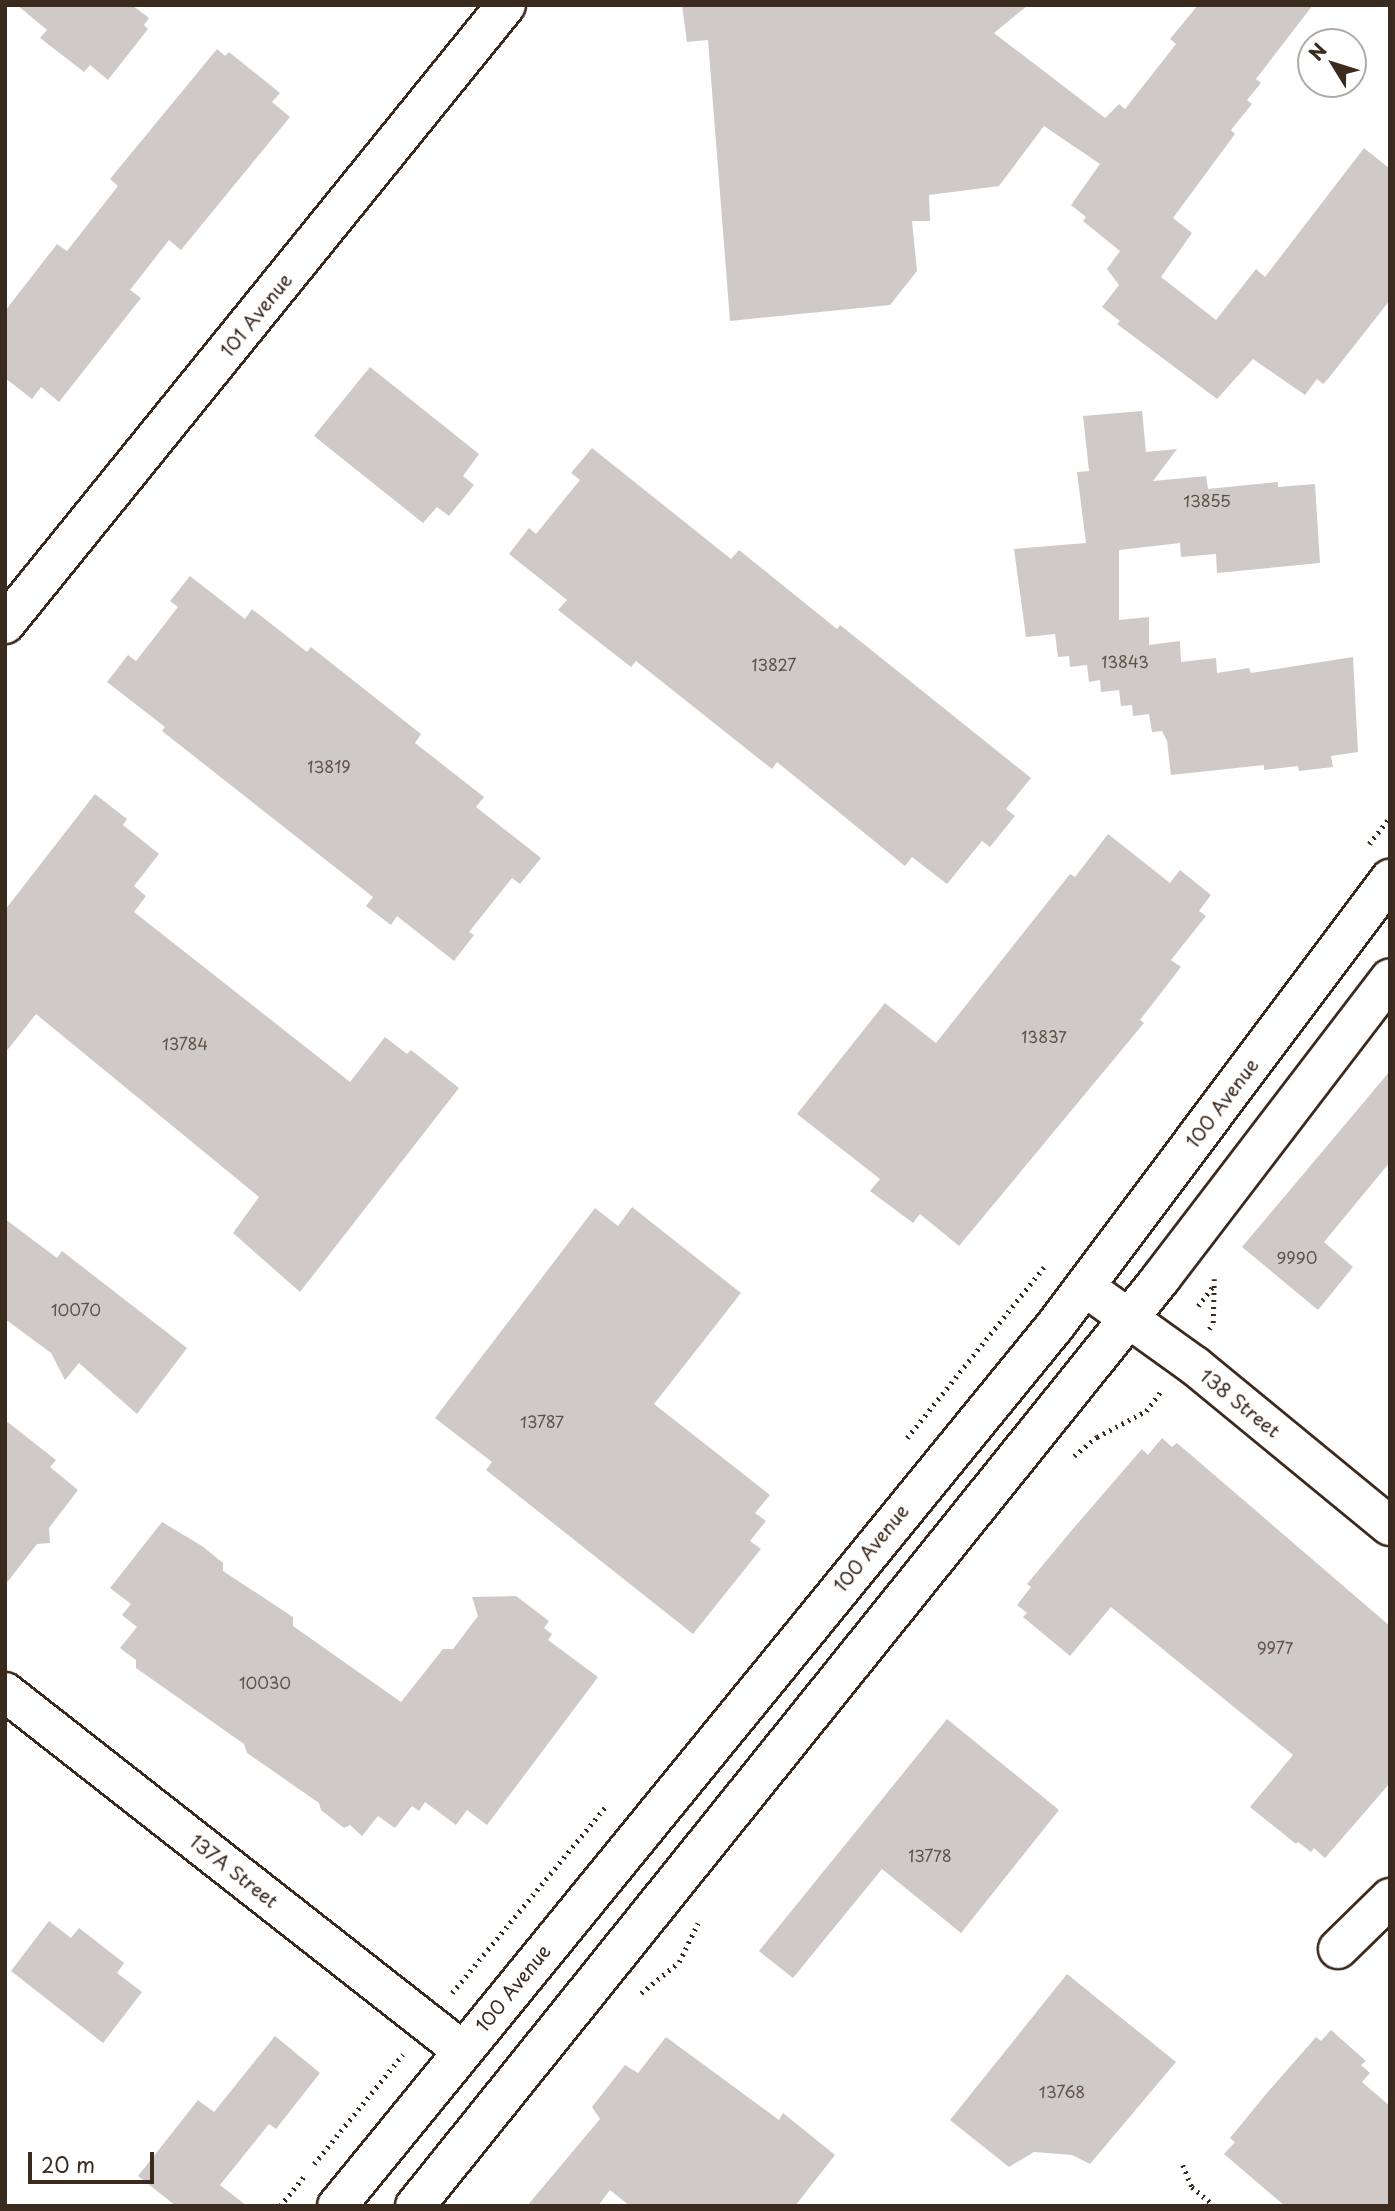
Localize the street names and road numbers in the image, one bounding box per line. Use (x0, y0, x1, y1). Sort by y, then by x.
street label: 101 Avenue (215, 269, 297, 361)
street label: 100 Avenue (1181, 1053, 1263, 1153)
street label: 138 Street (1196, 1364, 1284, 1442)
street label: 100 Avenue (828, 1499, 914, 1597)
street label: 137A Street (185, 1829, 283, 1913)
street label: 100 Avenue (470, 1939, 556, 2037)

